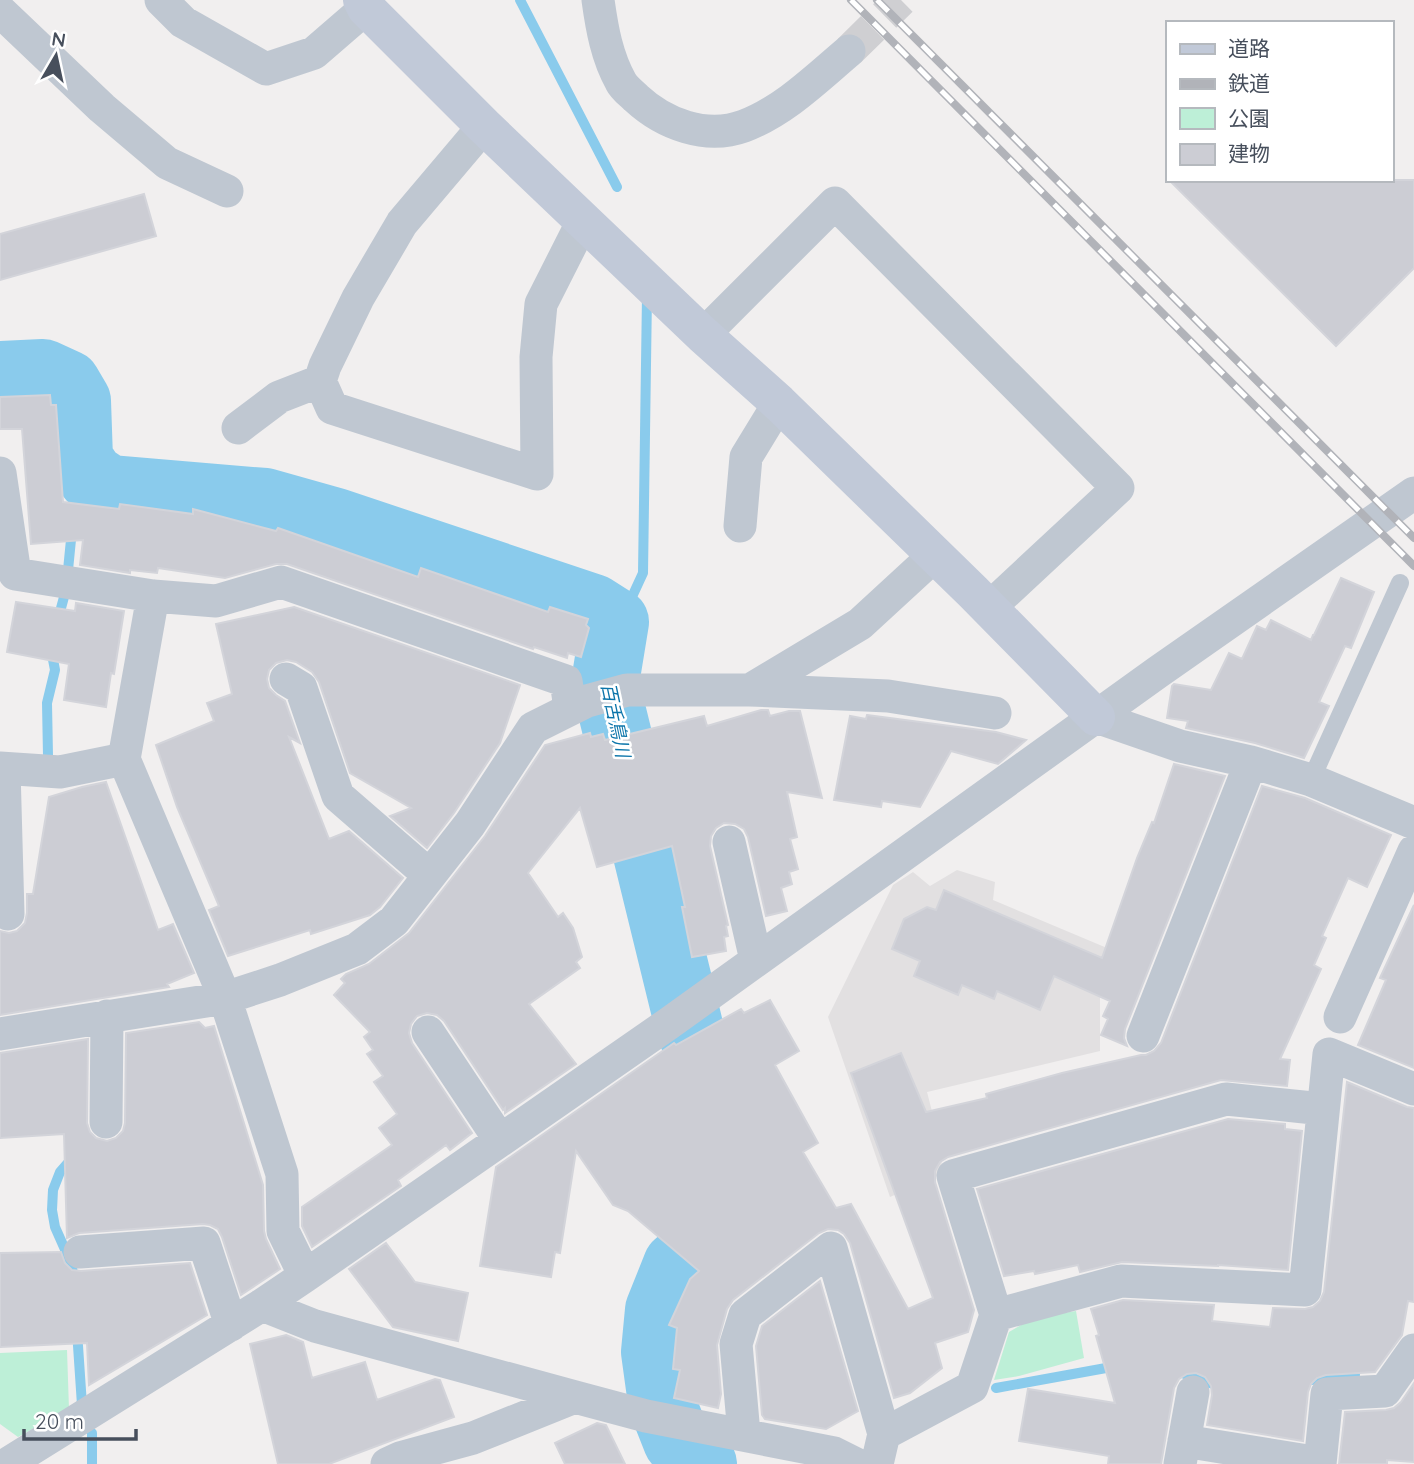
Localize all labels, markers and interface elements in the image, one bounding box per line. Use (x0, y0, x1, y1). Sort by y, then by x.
north arrow (21, 21, 91, 91)
legend (1166, 21, 1393, 182)
text: N (50, 26, 67, 52)
text: 道路 (1228, 35, 1270, 61)
text: 鉄道 (1228, 70, 1270, 96)
text: 公園 (1228, 105, 1270, 131)
text: 建物 (1228, 140, 1270, 166)
water label: 百舌鳥川 (596, 680, 636, 762)
scale bar (24, 1398, 136, 1442)
text: 20 m (35, 1408, 84, 1434)

